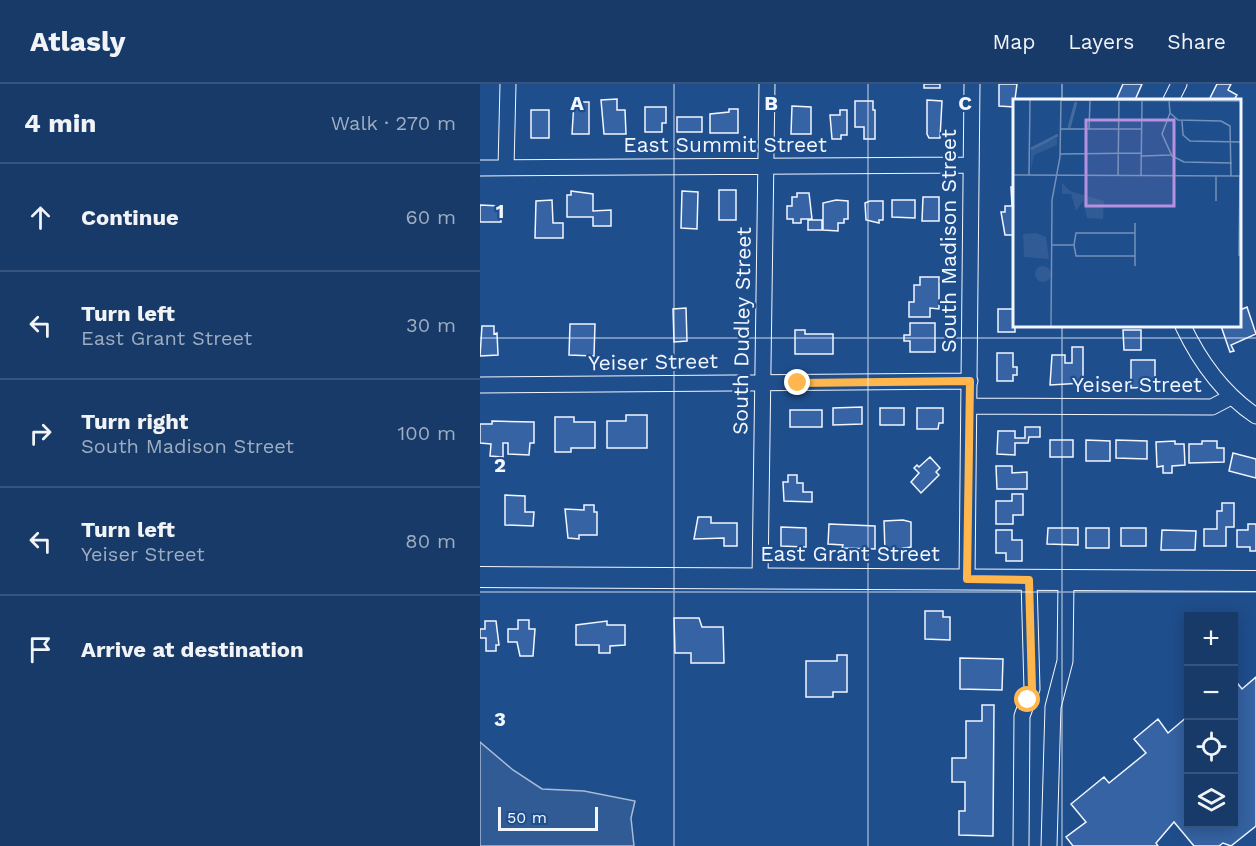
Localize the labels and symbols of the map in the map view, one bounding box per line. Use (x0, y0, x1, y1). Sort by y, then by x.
text: A (570, 91, 584, 115)
text: B (764, 91, 778, 115)
text: C (958, 91, 972, 115)
inset map (1013, 99, 1241, 327)
street label: South Madison Street (936, 129, 961, 353)
street label: East Summit Street (623, 132, 827, 157)
text: 1 (496, 199, 504, 223)
street label: South Dudley Street (727, 227, 756, 435)
street label: Yeiser Street (588, 348, 718, 375)
route end (784, 369, 810, 395)
street label: Yeiser Street (1072, 372, 1202, 397)
text: 2 (494, 453, 506, 477)
street label: East Grant Street (760, 541, 940, 566)
route start (1014, 686, 1040, 712)
text: 3 (494, 707, 506, 731)
scale bar (498, 804, 598, 832)

